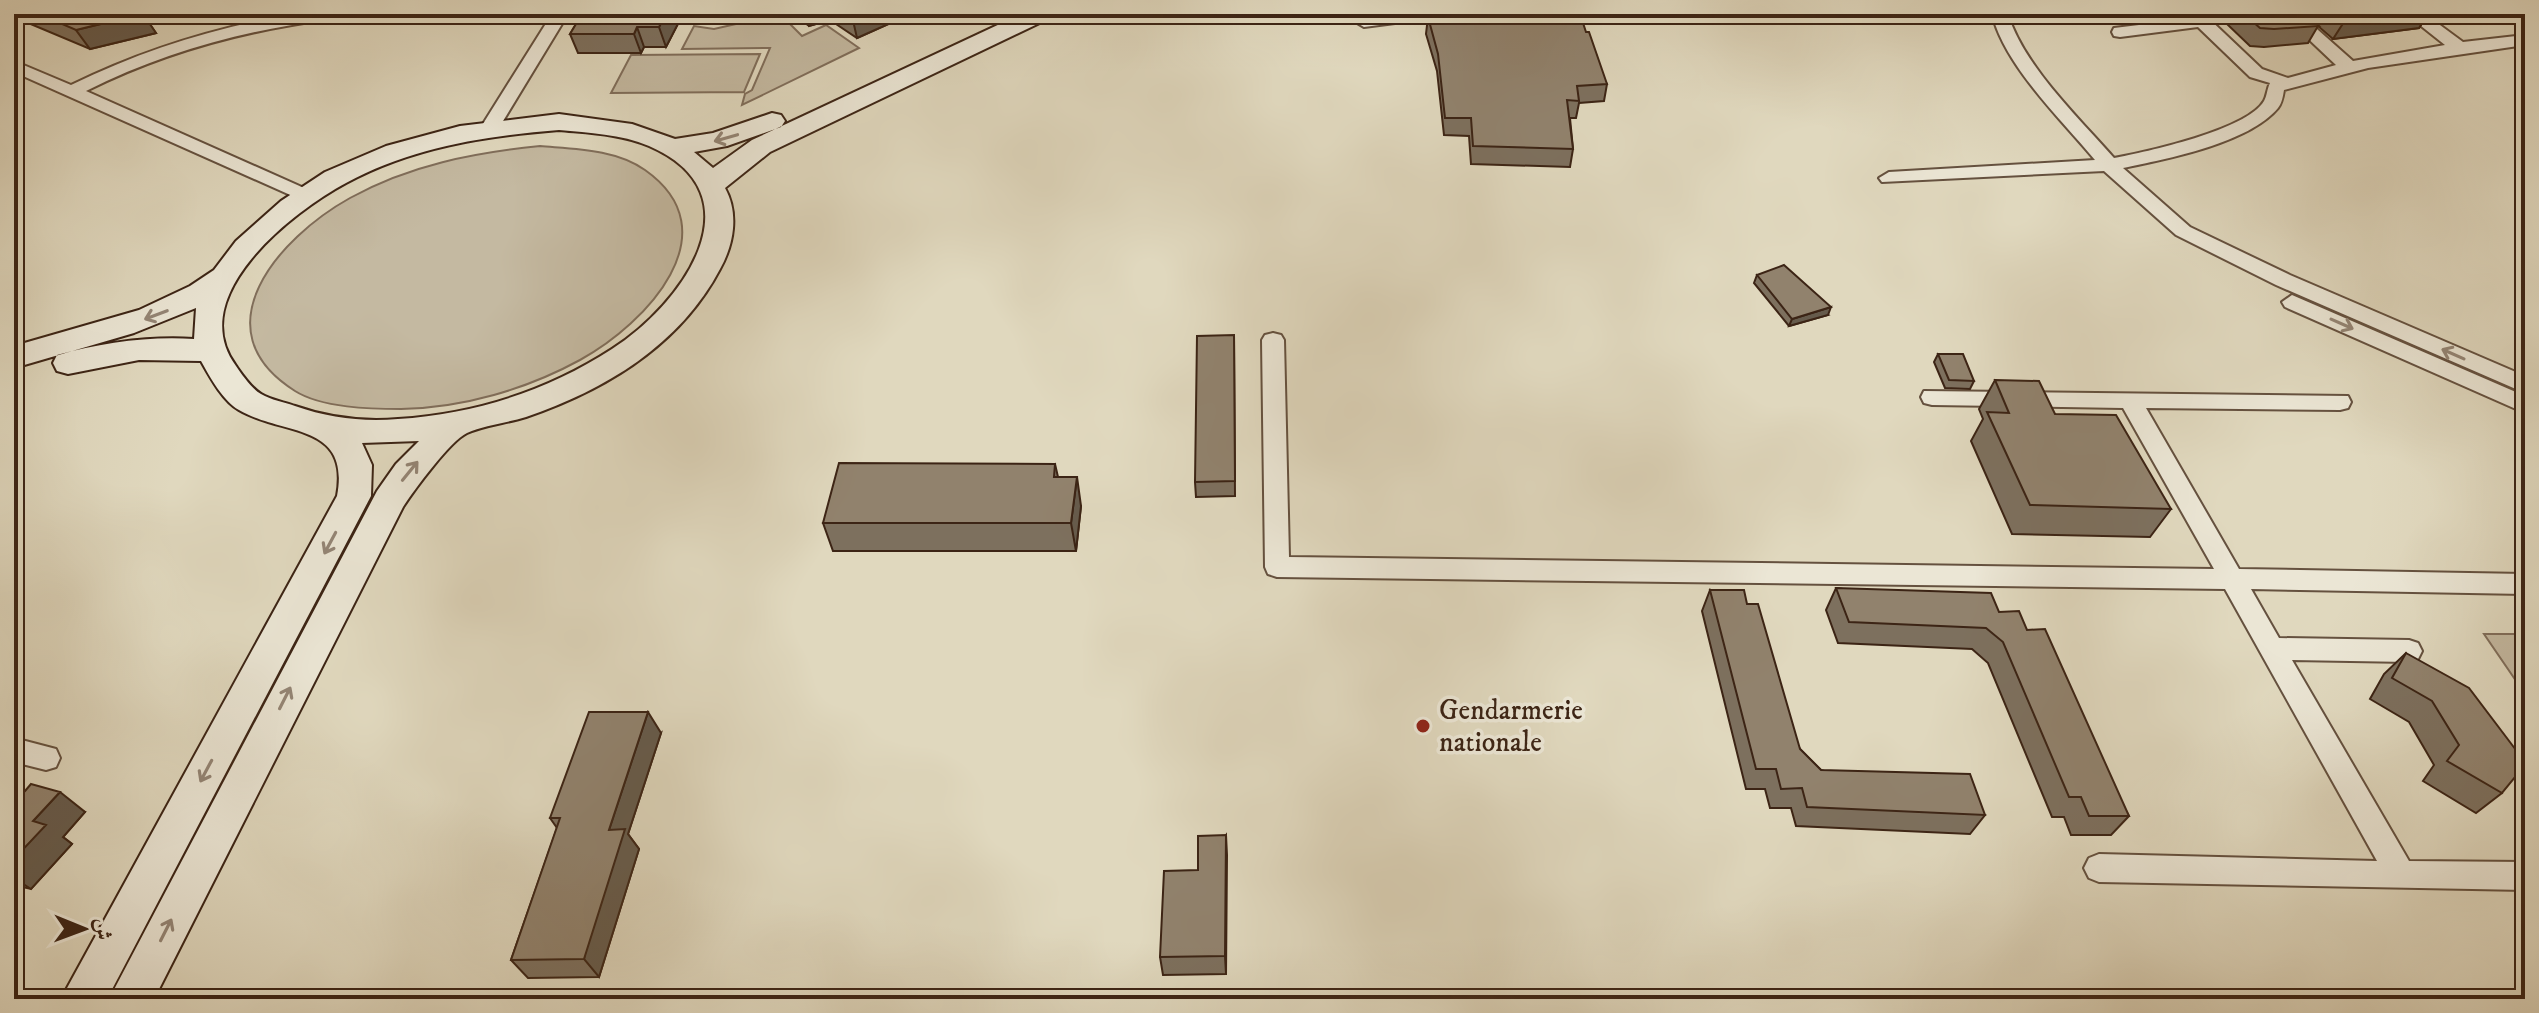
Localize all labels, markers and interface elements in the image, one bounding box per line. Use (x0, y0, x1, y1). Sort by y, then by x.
one-way arrow (713, 131, 739, 146)
one-way arrow (144, 309, 169, 323)
one-way arrow (2330, 317, 2354, 332)
one-way arrow (2442, 346, 2466, 361)
one-way arrow (401, 461, 419, 482)
one-way arrow (321, 530, 337, 554)
one-way arrow (278, 687, 294, 711)
place label: Gendarmerie nationale (1439, 693, 1583, 760)
marker: Gendarmerie nationale (1414, 717, 1432, 735)
one-way arrow (198, 759, 214, 783)
north arrow (44, 889, 124, 969)
text: ش (89, 918, 116, 940)
one-way arrow (159, 918, 175, 942)

